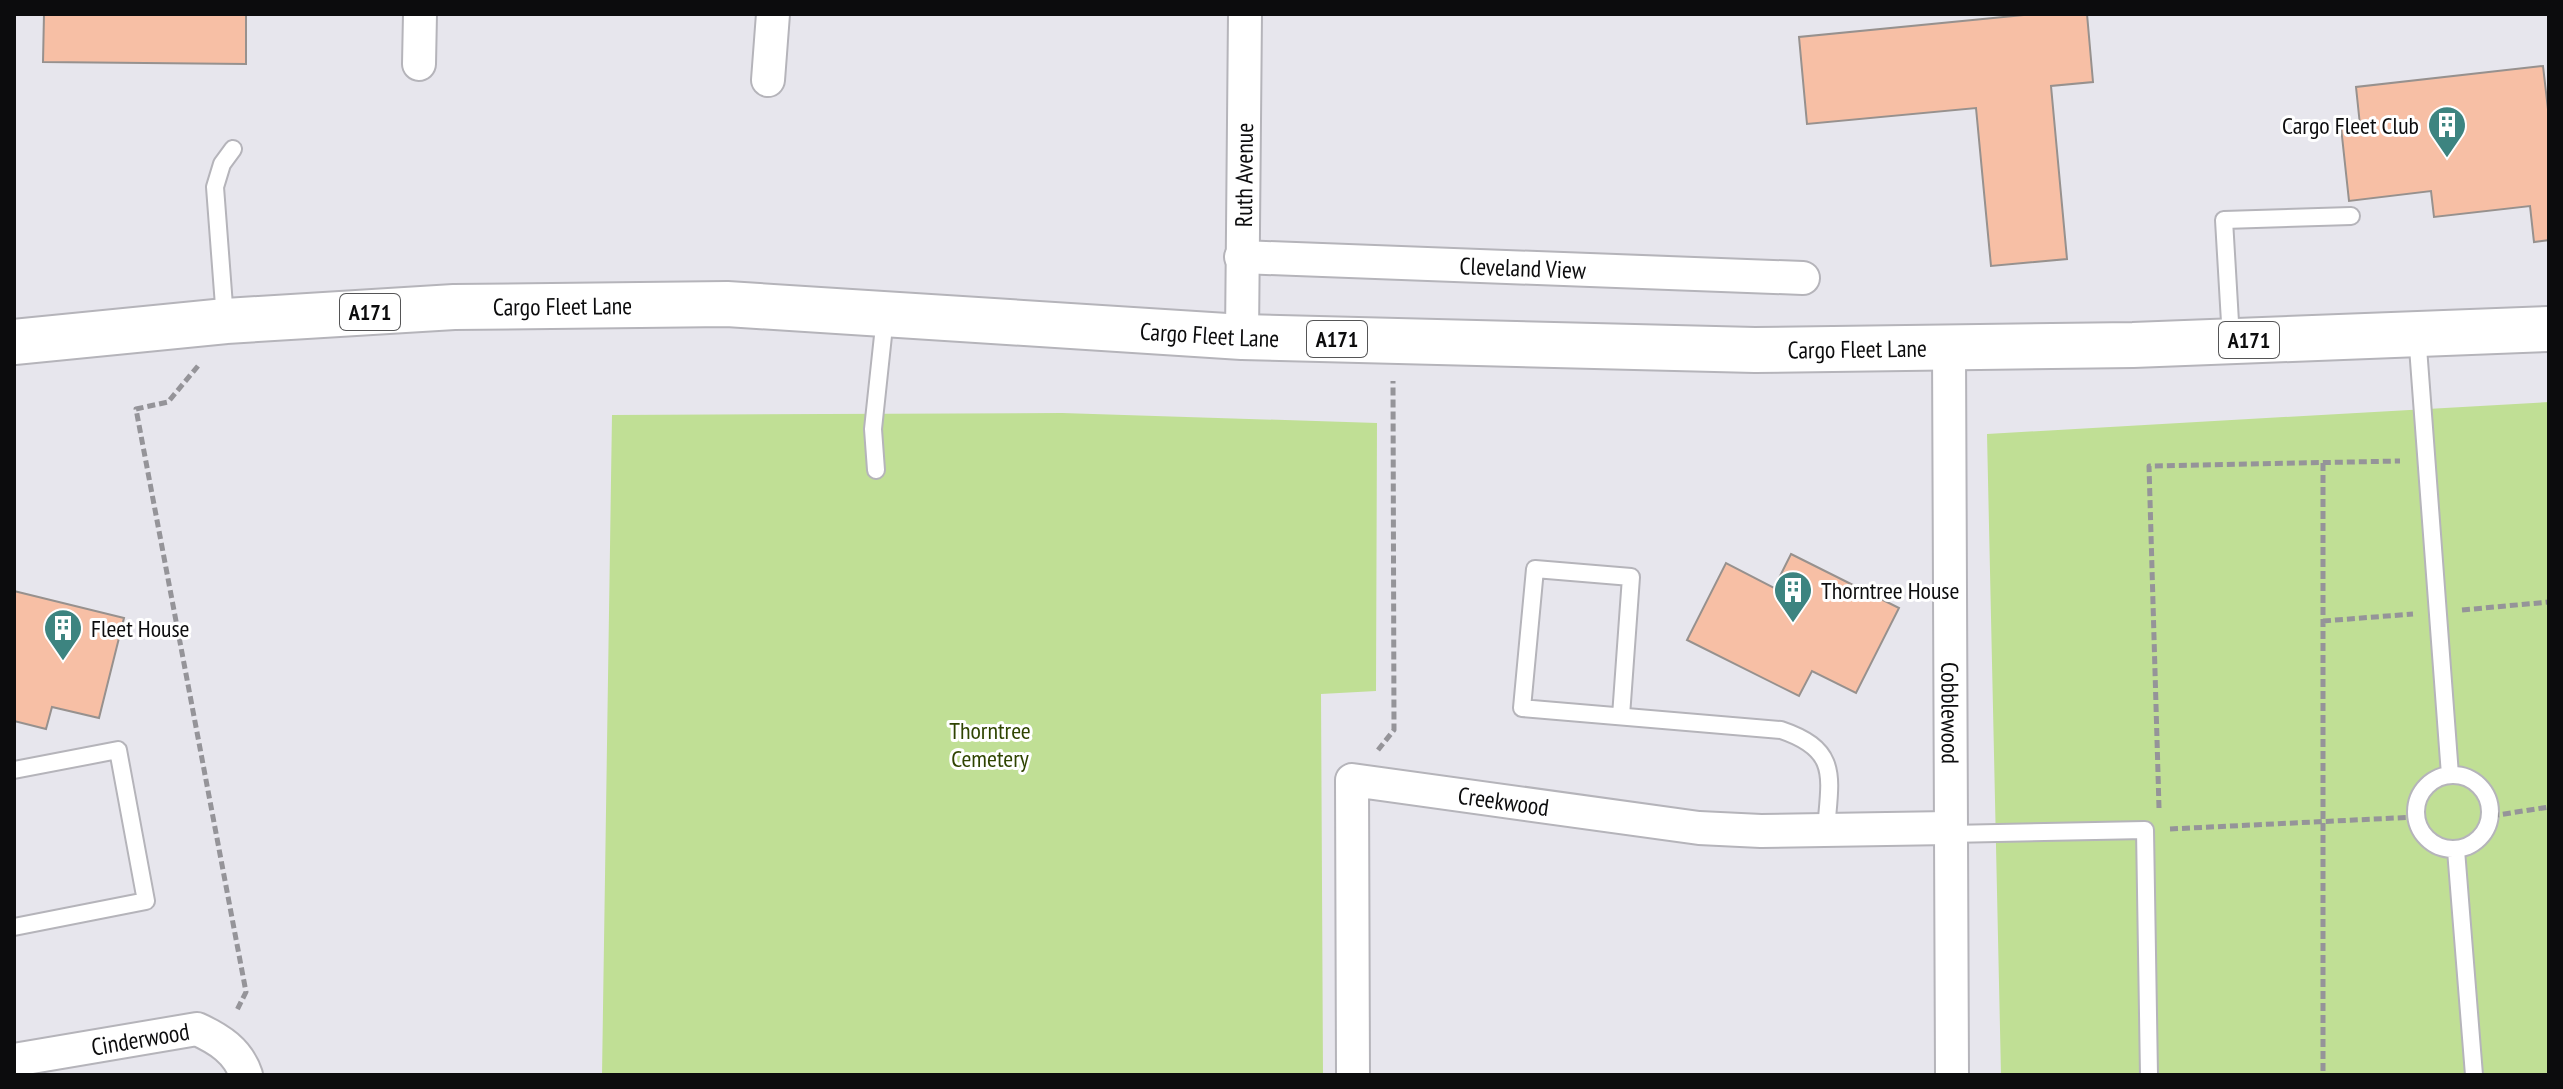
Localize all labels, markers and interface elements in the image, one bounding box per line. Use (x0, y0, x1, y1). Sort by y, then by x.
building icon: Cargo Fleet Club (2426, 104, 2468, 159)
place label: Cargo Fleet Club (2282, 110, 2419, 141)
street label: Ruth Avenue (1228, 123, 1259, 227)
street label: Cleveland View (1459, 250, 1587, 285)
street label: Cargo Fleet Lane (493, 290, 632, 322)
road number: A171 (340, 294, 400, 330)
street label: Cargo Fleet Lane (1139, 315, 1279, 353)
road number: A171 (1307, 321, 1367, 357)
road number: A171 (2219, 322, 2279, 358)
street label: Cargo Fleet Lane (1787, 332, 1927, 365)
building icon: Thorntree House (1772, 569, 1814, 624)
place label: Thorntree House (1821, 575, 1959, 606)
building icon: Fleet House (42, 607, 84, 662)
place label: Fleet House (91, 613, 190, 644)
street label: Cobblewood (1935, 662, 1966, 764)
park label: Thorntree Cemetery (949, 715, 1031, 774)
street label: Creekwood (1456, 779, 1551, 823)
street label: Cinderwood (89, 1015, 191, 1062)

